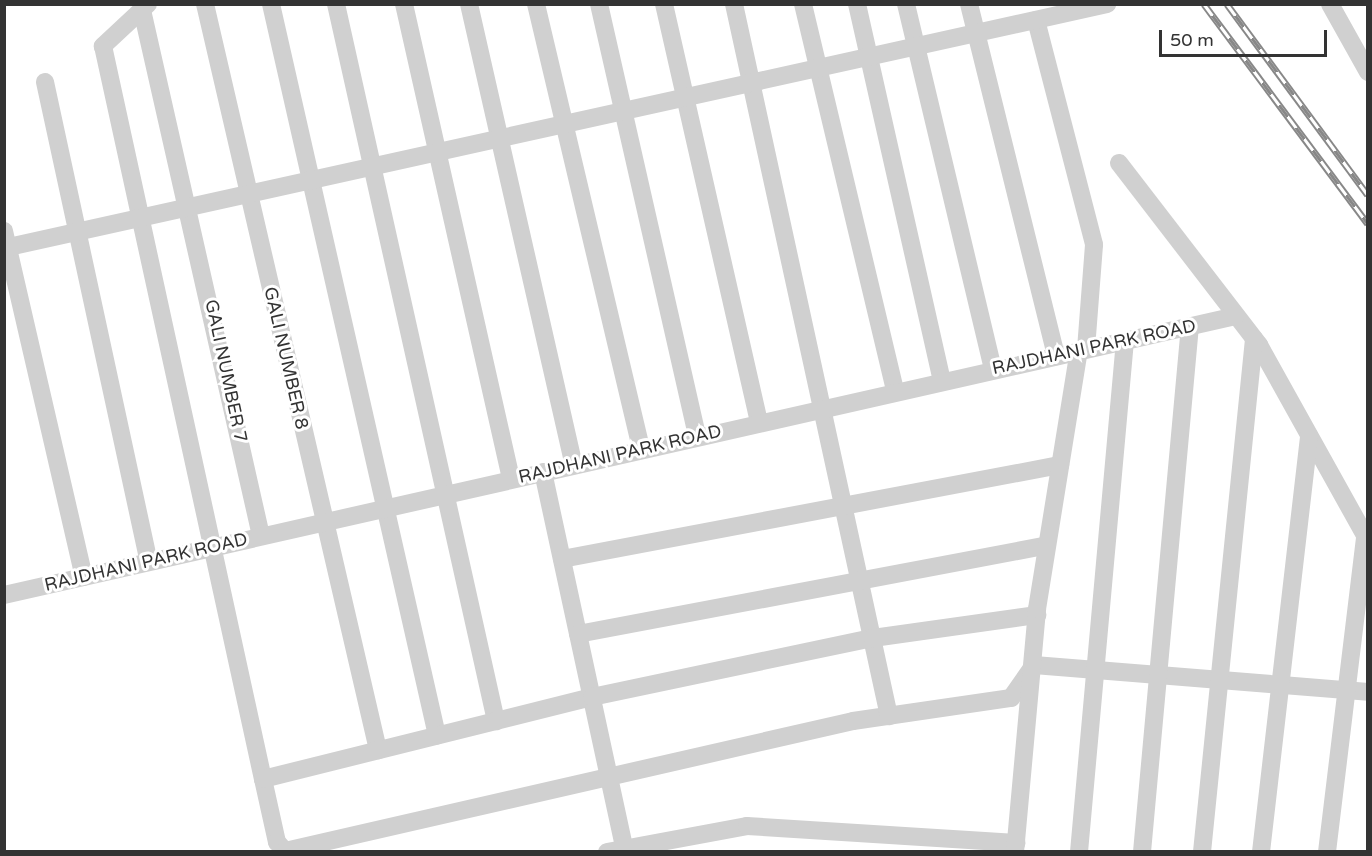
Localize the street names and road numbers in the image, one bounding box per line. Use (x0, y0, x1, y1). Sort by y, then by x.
street label: GALI NUMBER 8 (259, 285, 313, 431)
street label: GALI NUMBER 7 (200, 298, 252, 444)
street label: RAJDHANI PARK ROAD (990, 315, 1198, 379)
street label: RAJDHANI PARK ROAD (516, 420, 724, 488)
street label: RAJDHANI PARK ROAD (42, 528, 250, 596)

